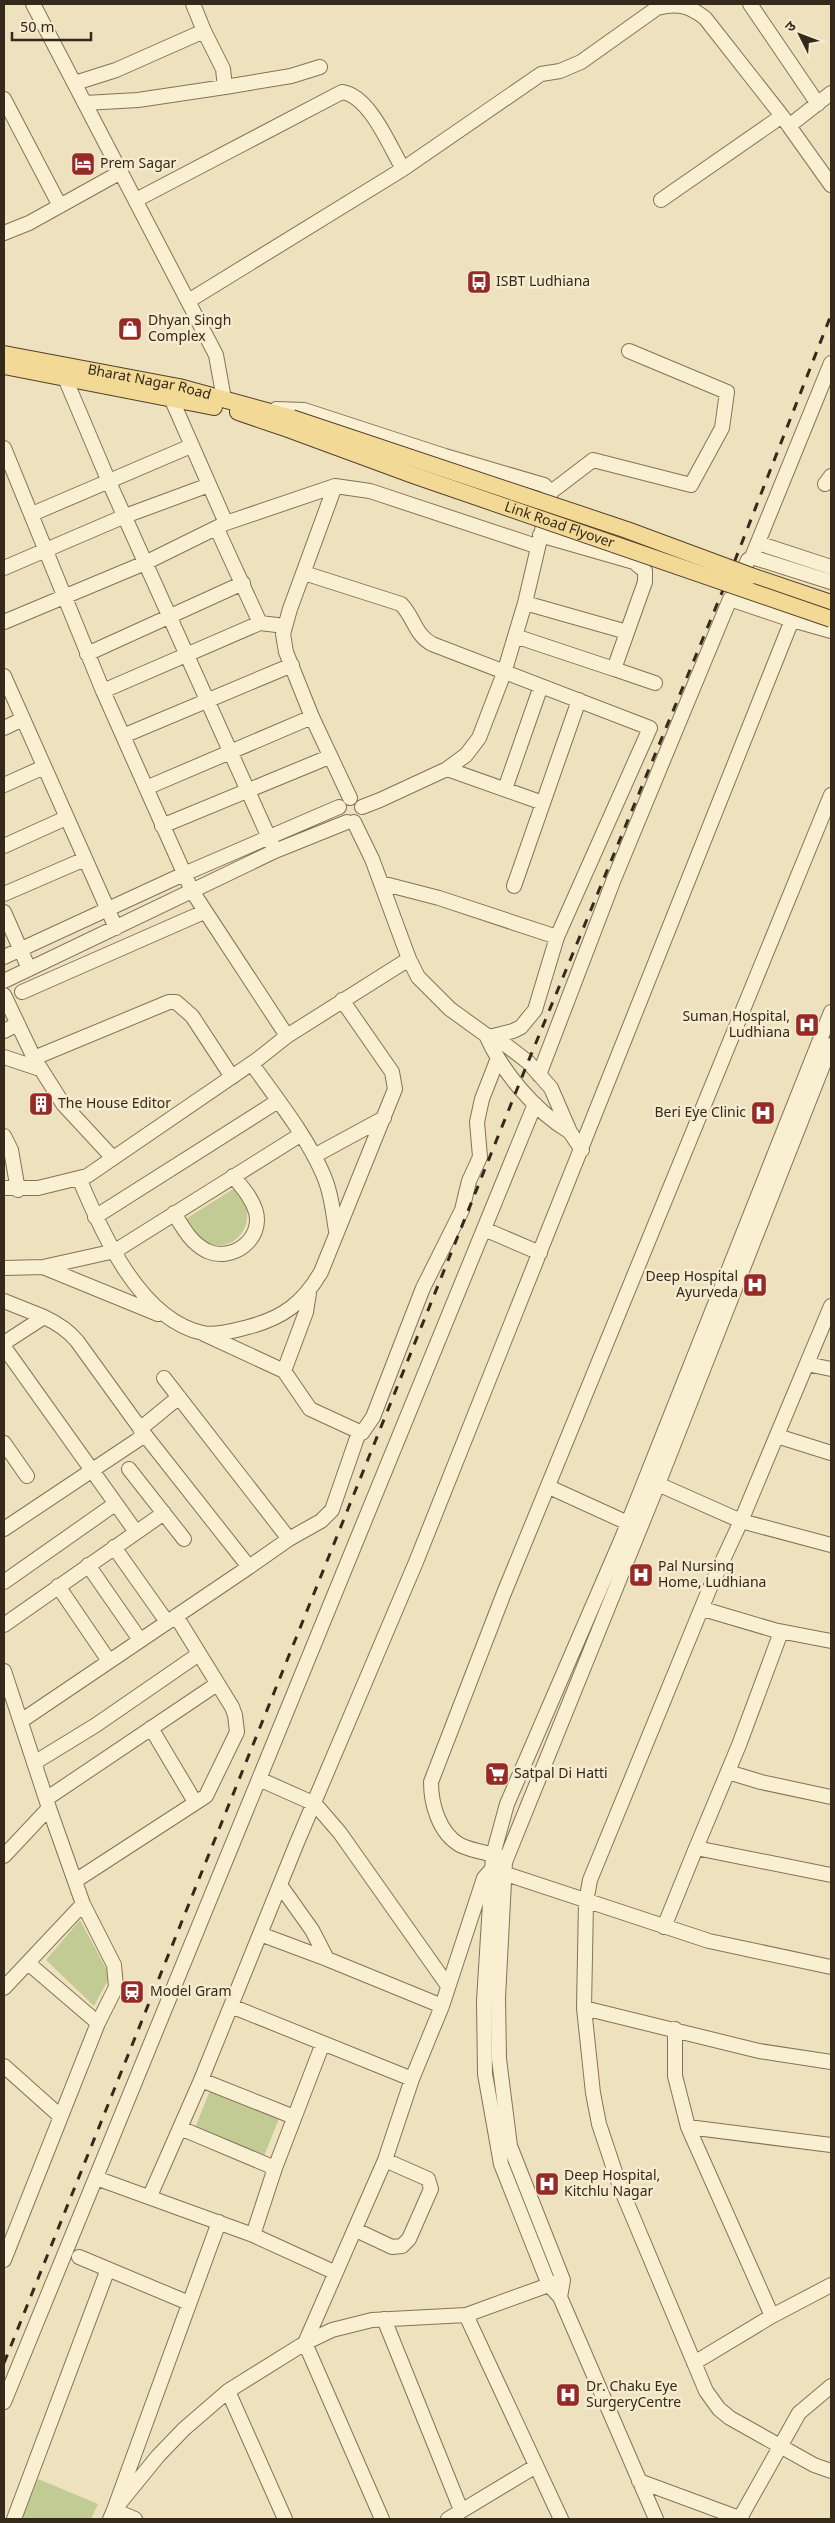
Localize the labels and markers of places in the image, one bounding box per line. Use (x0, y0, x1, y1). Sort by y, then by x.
hotel icon: Prem Sagar (70, 151, 96, 177)
place label: Prem Sagar (100, 155, 177, 174)
bus stop icon: ISBT Ludhiana (466, 269, 492, 295)
place label: ISBT Ludhiana (496, 273, 590, 292)
place label: Dhyan Singh Complex (148, 312, 231, 347)
shop icon: Dhyan Singh Complex (117, 316, 143, 342)
place label: Suman Hospital, Ludhiana (682, 1008, 790, 1043)
hospital icon: Suman Hospital, Ludhiana (794, 1012, 820, 1038)
building icon: The House Editor (28, 1091, 54, 1117)
place label: The House Editor (58, 1095, 171, 1114)
hospital icon: Beri Eye Clinic (750, 1100, 776, 1126)
place label: Beri Eye Clinic (654, 1104, 746, 1123)
place label: Deep Hospital Ayurveda (645, 1268, 738, 1303)
hospital icon: Deep Hospital Ayurveda (742, 1272, 768, 1298)
place label: Pal Nursing Home, Ludhiana (658, 1558, 766, 1593)
hospital icon: Pal Nursing Home, Ludhiana (628, 1562, 654, 1588)
supermarket icon: Satpal Di Hatti (484, 1761, 510, 1787)
place label: Satpal Di Hatti (514, 1765, 608, 1784)
station icon: Model Gram (119, 1979, 145, 2005)
place label: Model Gram (150, 1983, 232, 2002)
place label: Deep Hospital, Kitchlu Nagar (564, 2167, 660, 2202)
hospital icon: Deep Hospital, Kitchlu Nagar (534, 2171, 560, 2197)
place label: Dr. Chaku Eye SurgeryCentre (586, 2378, 681, 2413)
hospital icon: Dr. Chaku Eye SurgeryCentre (555, 2382, 581, 2408)

